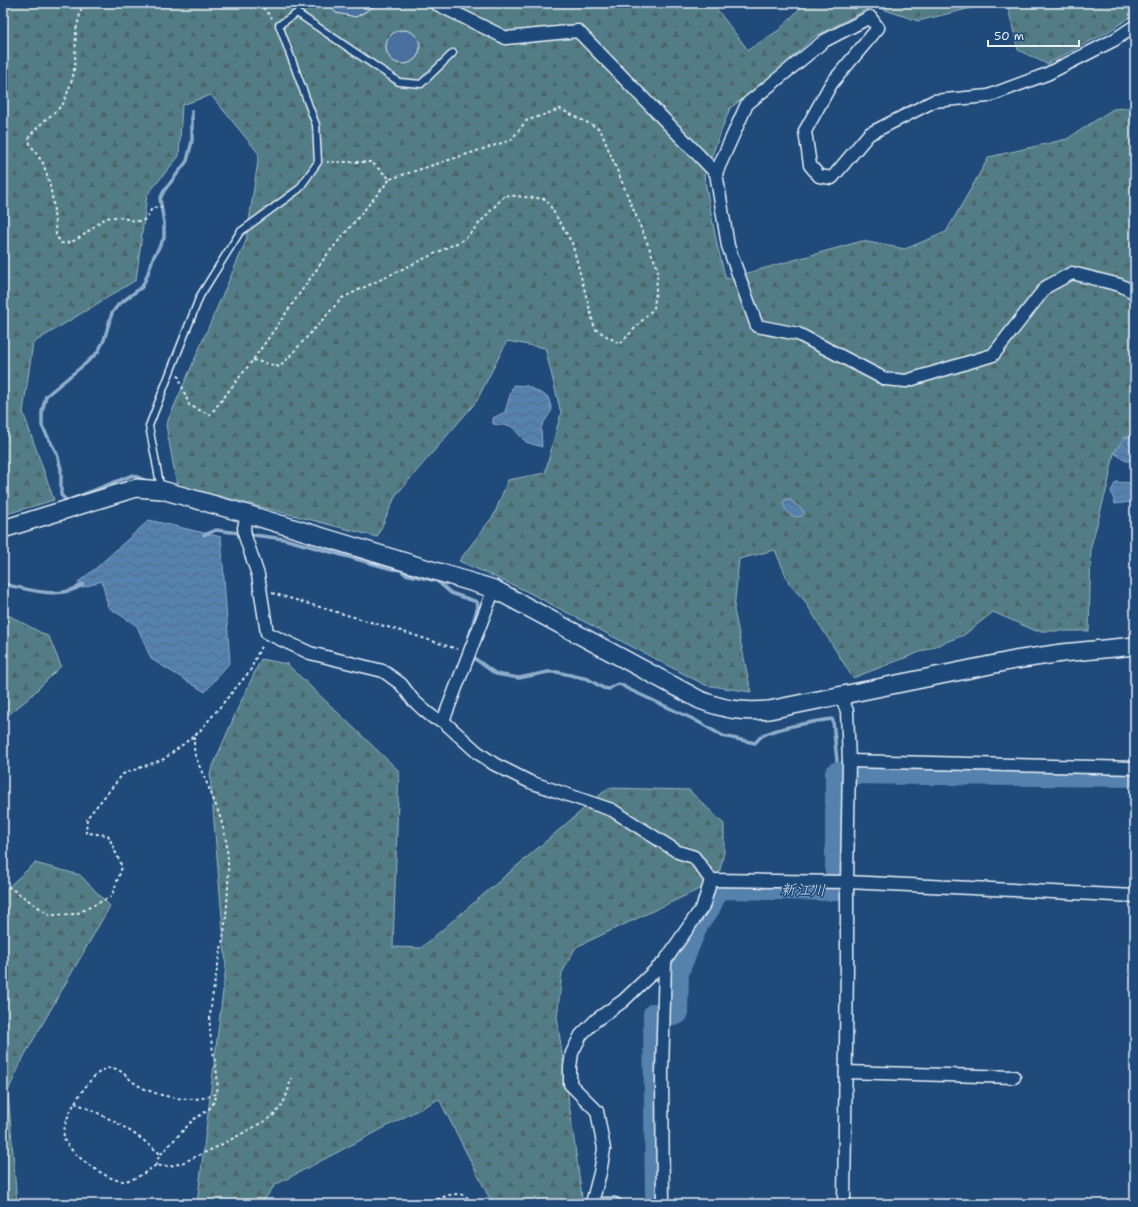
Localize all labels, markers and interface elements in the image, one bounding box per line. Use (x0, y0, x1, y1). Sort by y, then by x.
scale bar (988, 22, 1079, 48)
text: 50 m (994, 28, 1024, 44)
water label: 新江川 (780, 880, 826, 900)

